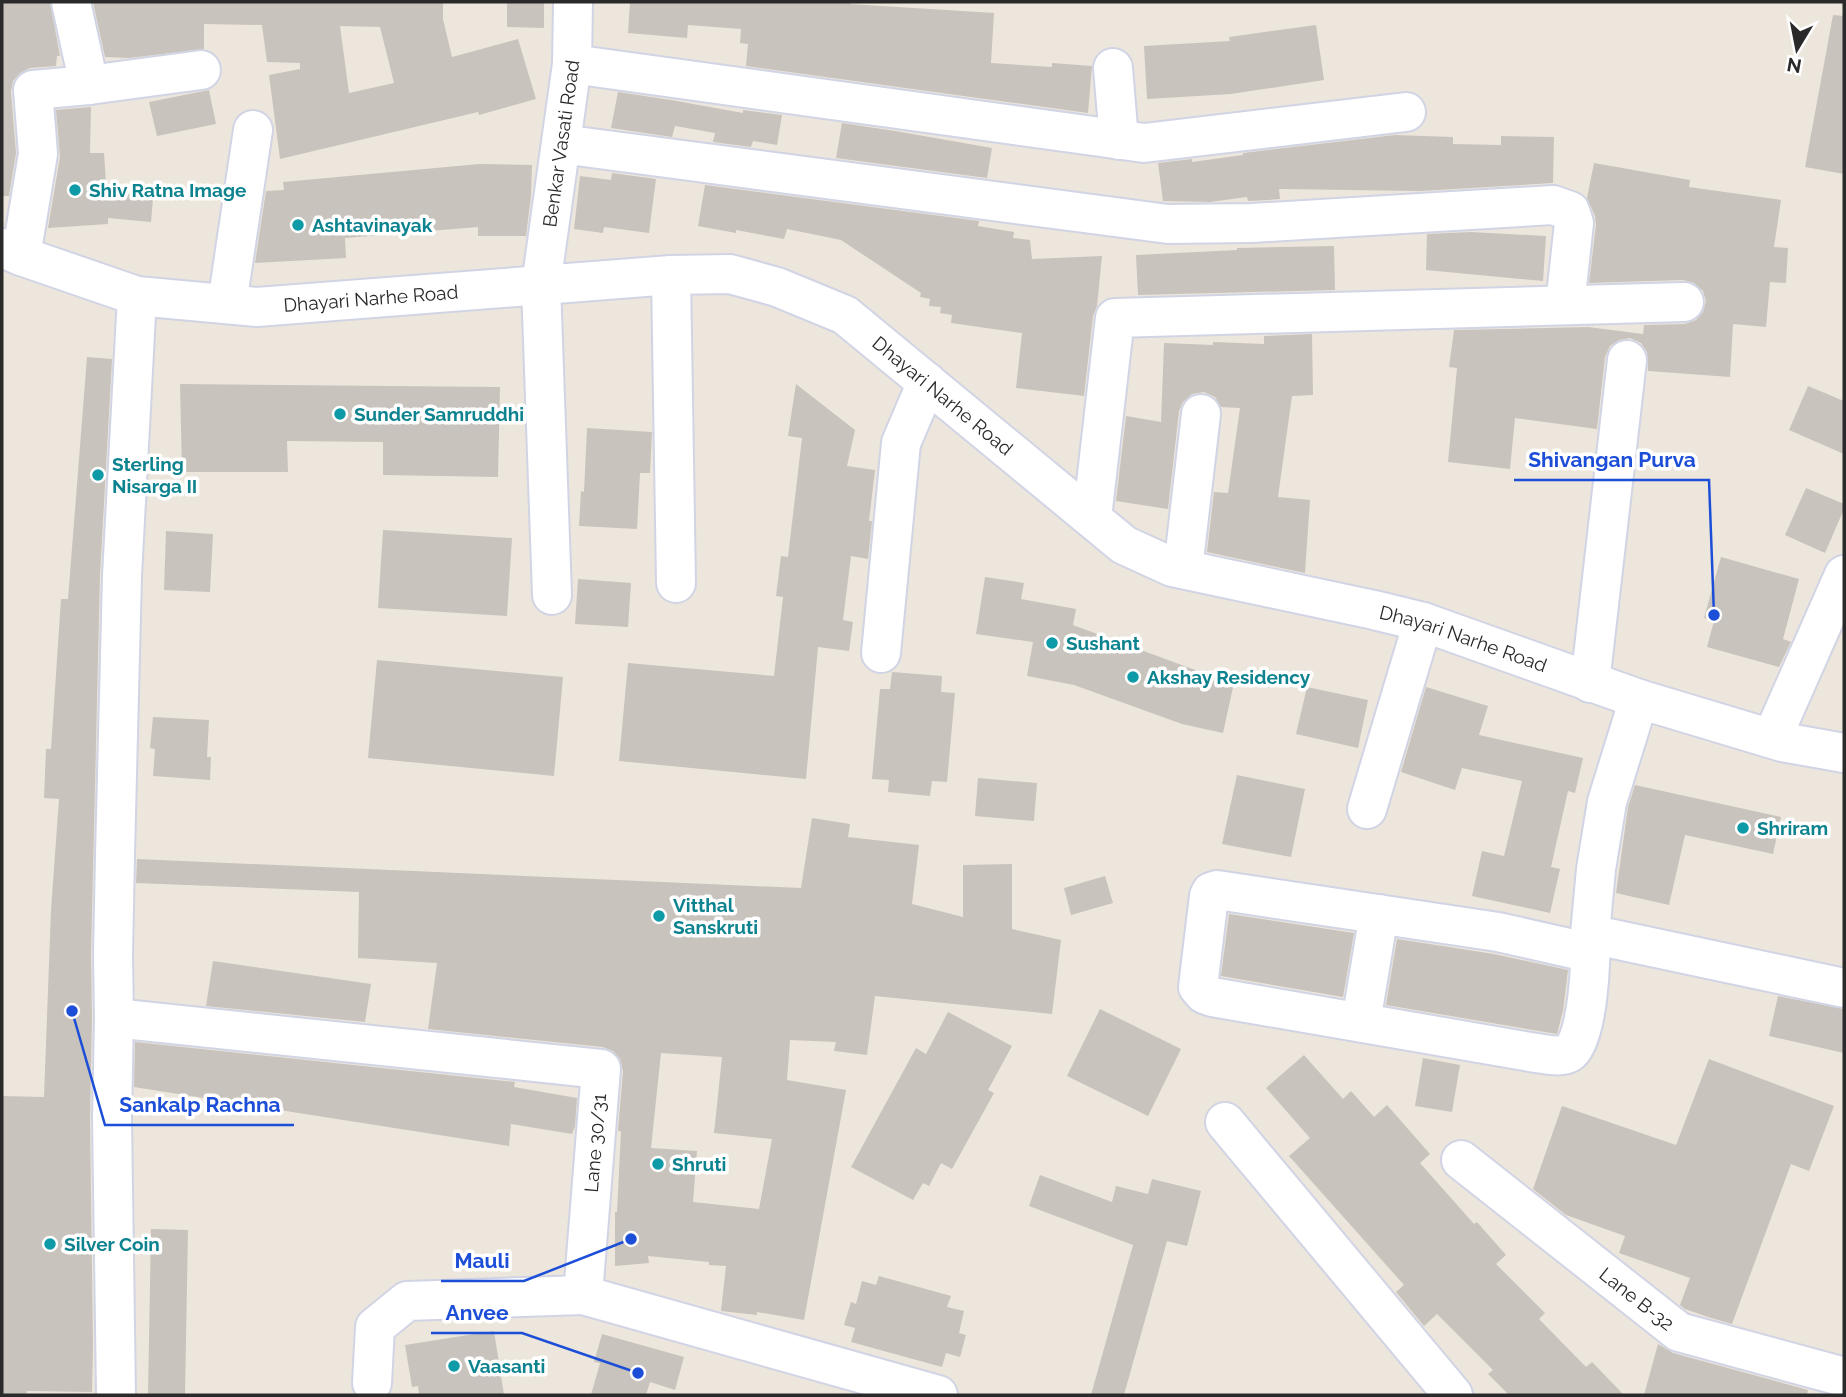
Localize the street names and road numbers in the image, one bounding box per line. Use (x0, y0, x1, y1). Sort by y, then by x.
street label: Benkar Vasati Road (538, 59, 583, 229)
street label: Dhayari Narhe Road (283, 280, 459, 316)
street label: Dhayari Narhe Road (868, 331, 1017, 460)
street label: Dhayari Narhe Road (1377, 601, 1550, 676)
street label: Lane 30/31 (580, 1093, 610, 1193)
street label: Lane B-32 (1595, 1263, 1678, 1335)

